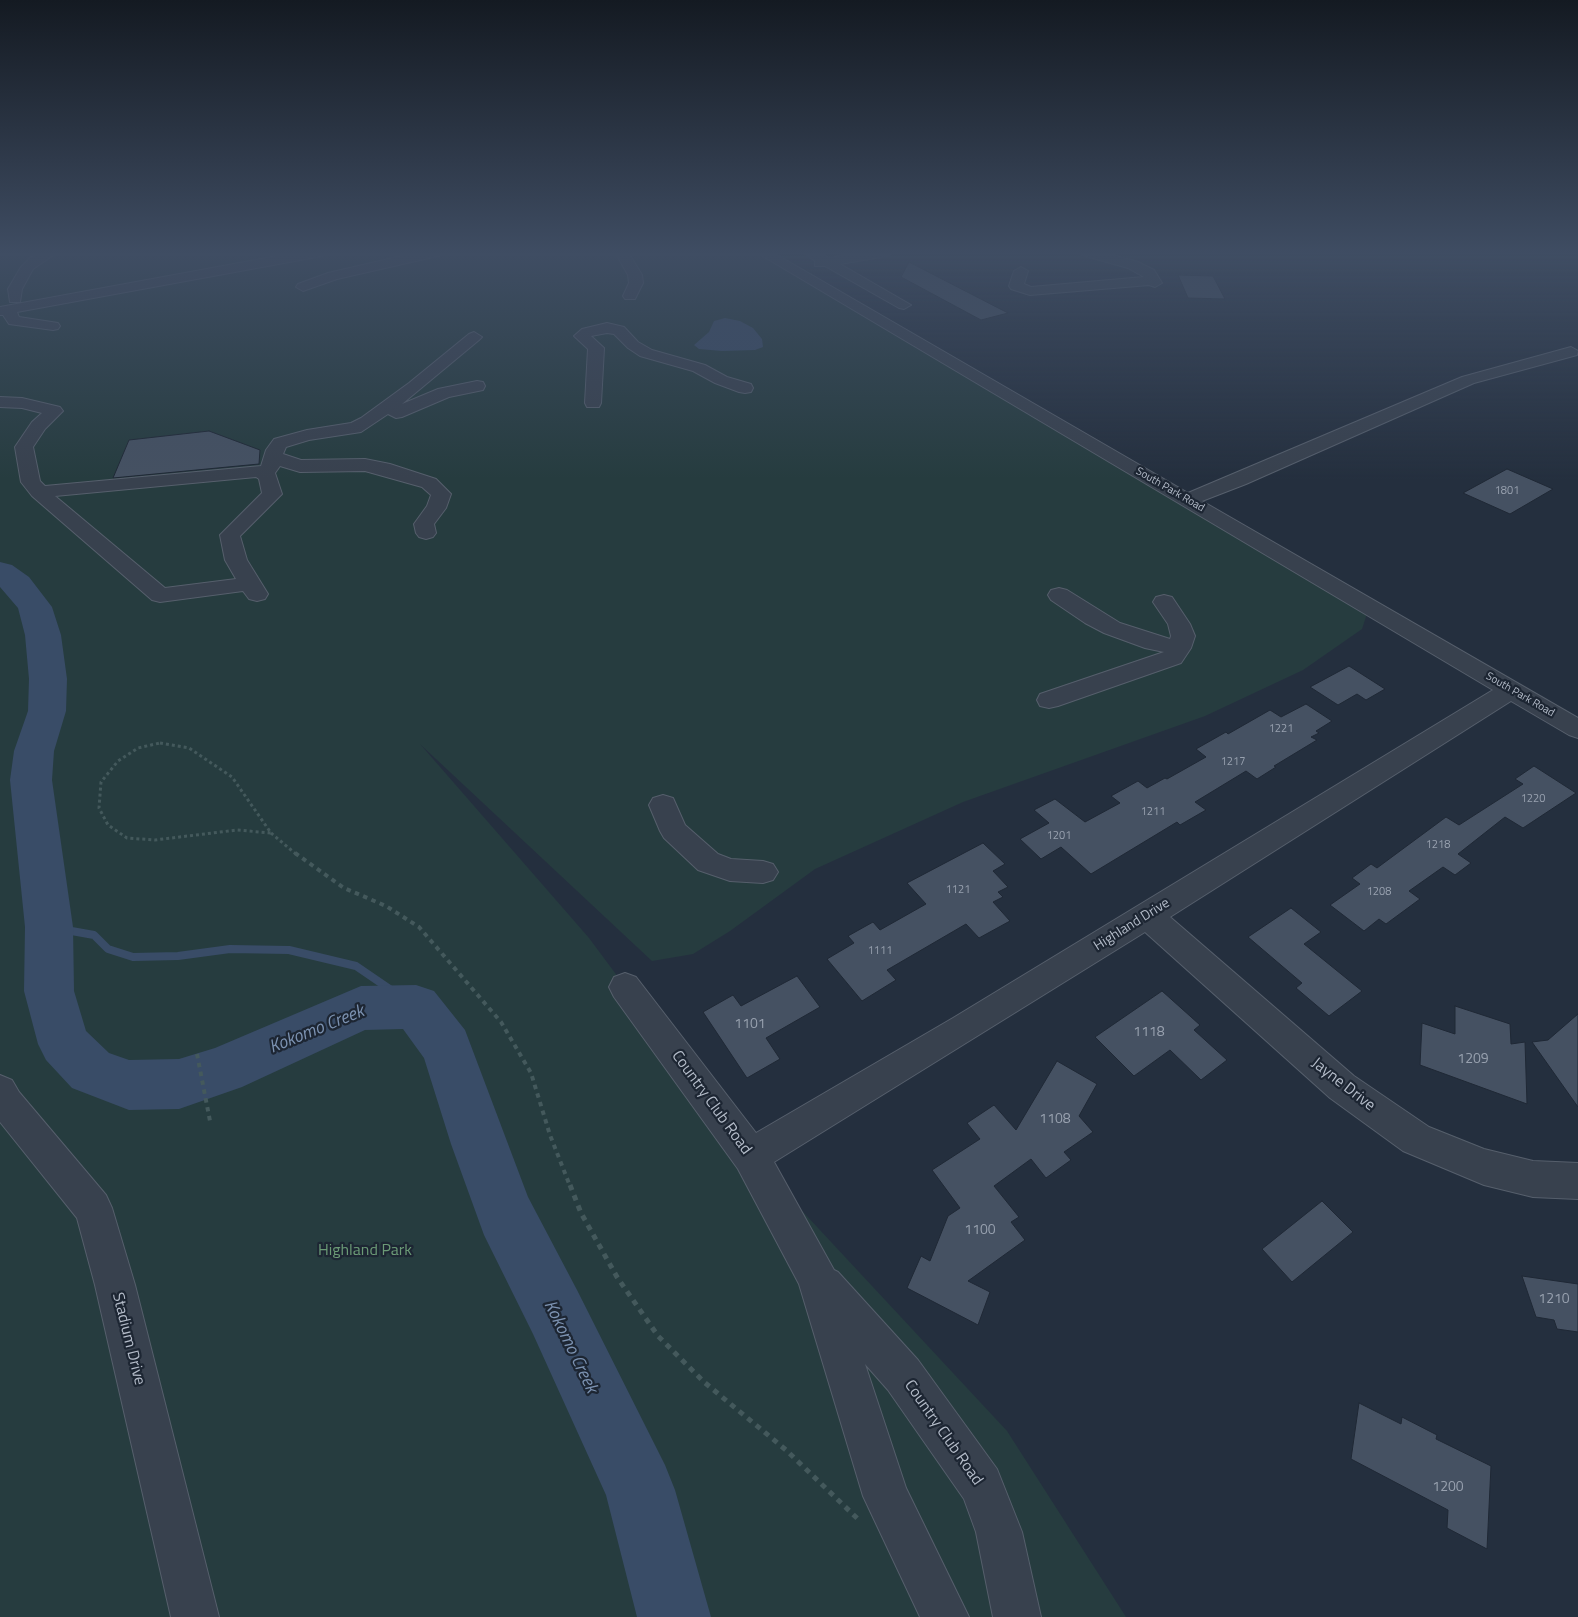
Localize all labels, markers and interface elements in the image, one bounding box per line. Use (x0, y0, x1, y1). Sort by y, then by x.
street label: South Park Road (1133, 465, 1207, 515)
house number: 1801 (1495, 484, 1519, 498)
street label: South Park Road (1483, 670, 1557, 720)
house number: 1221 (1269, 722, 1293, 736)
house number: 1217 (1221, 755, 1245, 769)
house number: 1220 (1521, 792, 1545, 806)
house number: 1211 (1141, 805, 1165, 819)
house number: 1201 (1047, 829, 1071, 843)
house number: 1218 (1426, 838, 1450, 852)
house number: 1121 (946, 883, 970, 897)
house number: 1208 (1367, 885, 1391, 899)
street label: Highland Drive (1091, 895, 1173, 955)
house number: 1111 (868, 944, 892, 958)
water label: Kokomo Creek (266, 1001, 368, 1059)
house number: 1101 (734, 1017, 766, 1033)
house number: 1118 (1133, 1025, 1165, 1041)
street label: Country Club Road (667, 1047, 755, 1159)
house number: 1209 (1457, 1052, 1489, 1068)
street label: Jayne Drive (1307, 1054, 1379, 1116)
house number: 1108 (1039, 1112, 1071, 1128)
house number: 1100 (964, 1223, 996, 1239)
park label: Highland Park (318, 1241, 412, 1261)
street label: Stadium Drive (107, 1291, 149, 1387)
house number: 1210 (1538, 1292, 1570, 1308)
water label: Kokomo Creek (538, 1297, 602, 1397)
street label: Country Club Road (900, 1377, 986, 1489)
house number: 1200 (1432, 1480, 1464, 1496)

